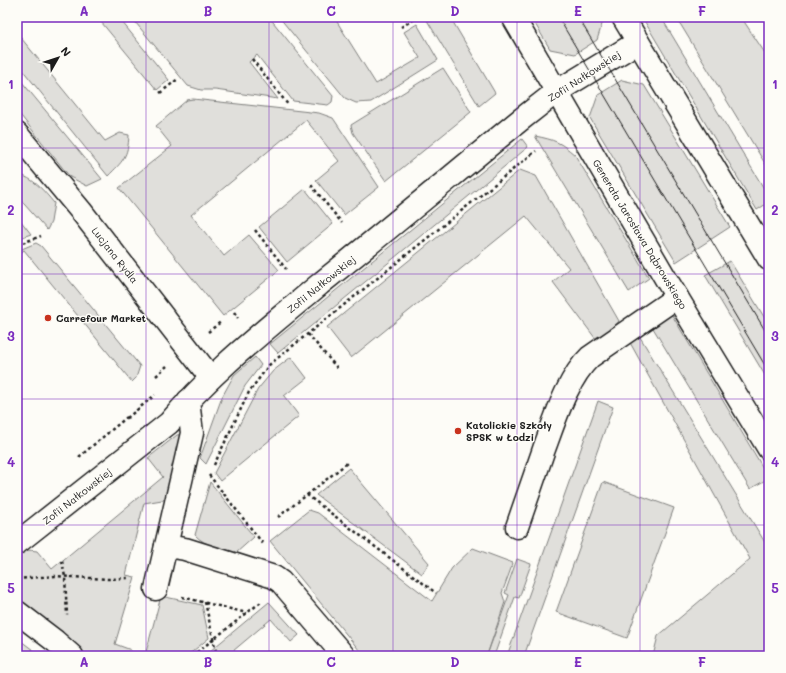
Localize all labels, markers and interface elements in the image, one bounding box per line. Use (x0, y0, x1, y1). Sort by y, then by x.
text: A (79, 2, 89, 19)
text: B (204, 2, 213, 19)
text: C (326, 2, 336, 19)
text: D (450, 2, 460, 19)
text: E (574, 2, 582, 19)
text: F (698, 2, 706, 19)
north arrow (38, 38, 78, 78)
text: N (58, 43, 75, 59)
street label: Zofii Nałkowskiej (545, 47, 623, 105)
text: 1 (8, 75, 14, 92)
text: 1 (772, 75, 778, 92)
street label: Generała Jarosława Dąbrowskiego (590, 156, 690, 312)
text: 2 (7, 201, 15, 218)
text: 2 (771, 201, 779, 218)
street label: Lucjana Rydla (89, 224, 141, 286)
street label: Zofii Nałkowskiej (284, 252, 358, 316)
place label: Carrefour Market (56, 311, 147, 325)
marker: Carrefour Market (43, 313, 53, 323)
text: 3 (7, 327, 15, 344)
text: 3 (771, 327, 779, 344)
place label: Katolickie Szkoły SPSK w Łodzi (466, 418, 553, 444)
marker: Katolickie Szkoły SPSK w Łodzi (453, 426, 463, 436)
text: 4 (7, 453, 15, 470)
text: 4 (771, 453, 779, 470)
street label: Zofii Nałkowskiej (39, 465, 115, 527)
text: 5 (7, 579, 15, 596)
text: 5 (771, 579, 779, 596)
text: A (79, 653, 89, 670)
text: B (204, 653, 213, 670)
text: C (326, 653, 336, 670)
text: D (450, 653, 460, 670)
text: E (574, 653, 582, 670)
text: F (698, 653, 706, 670)

